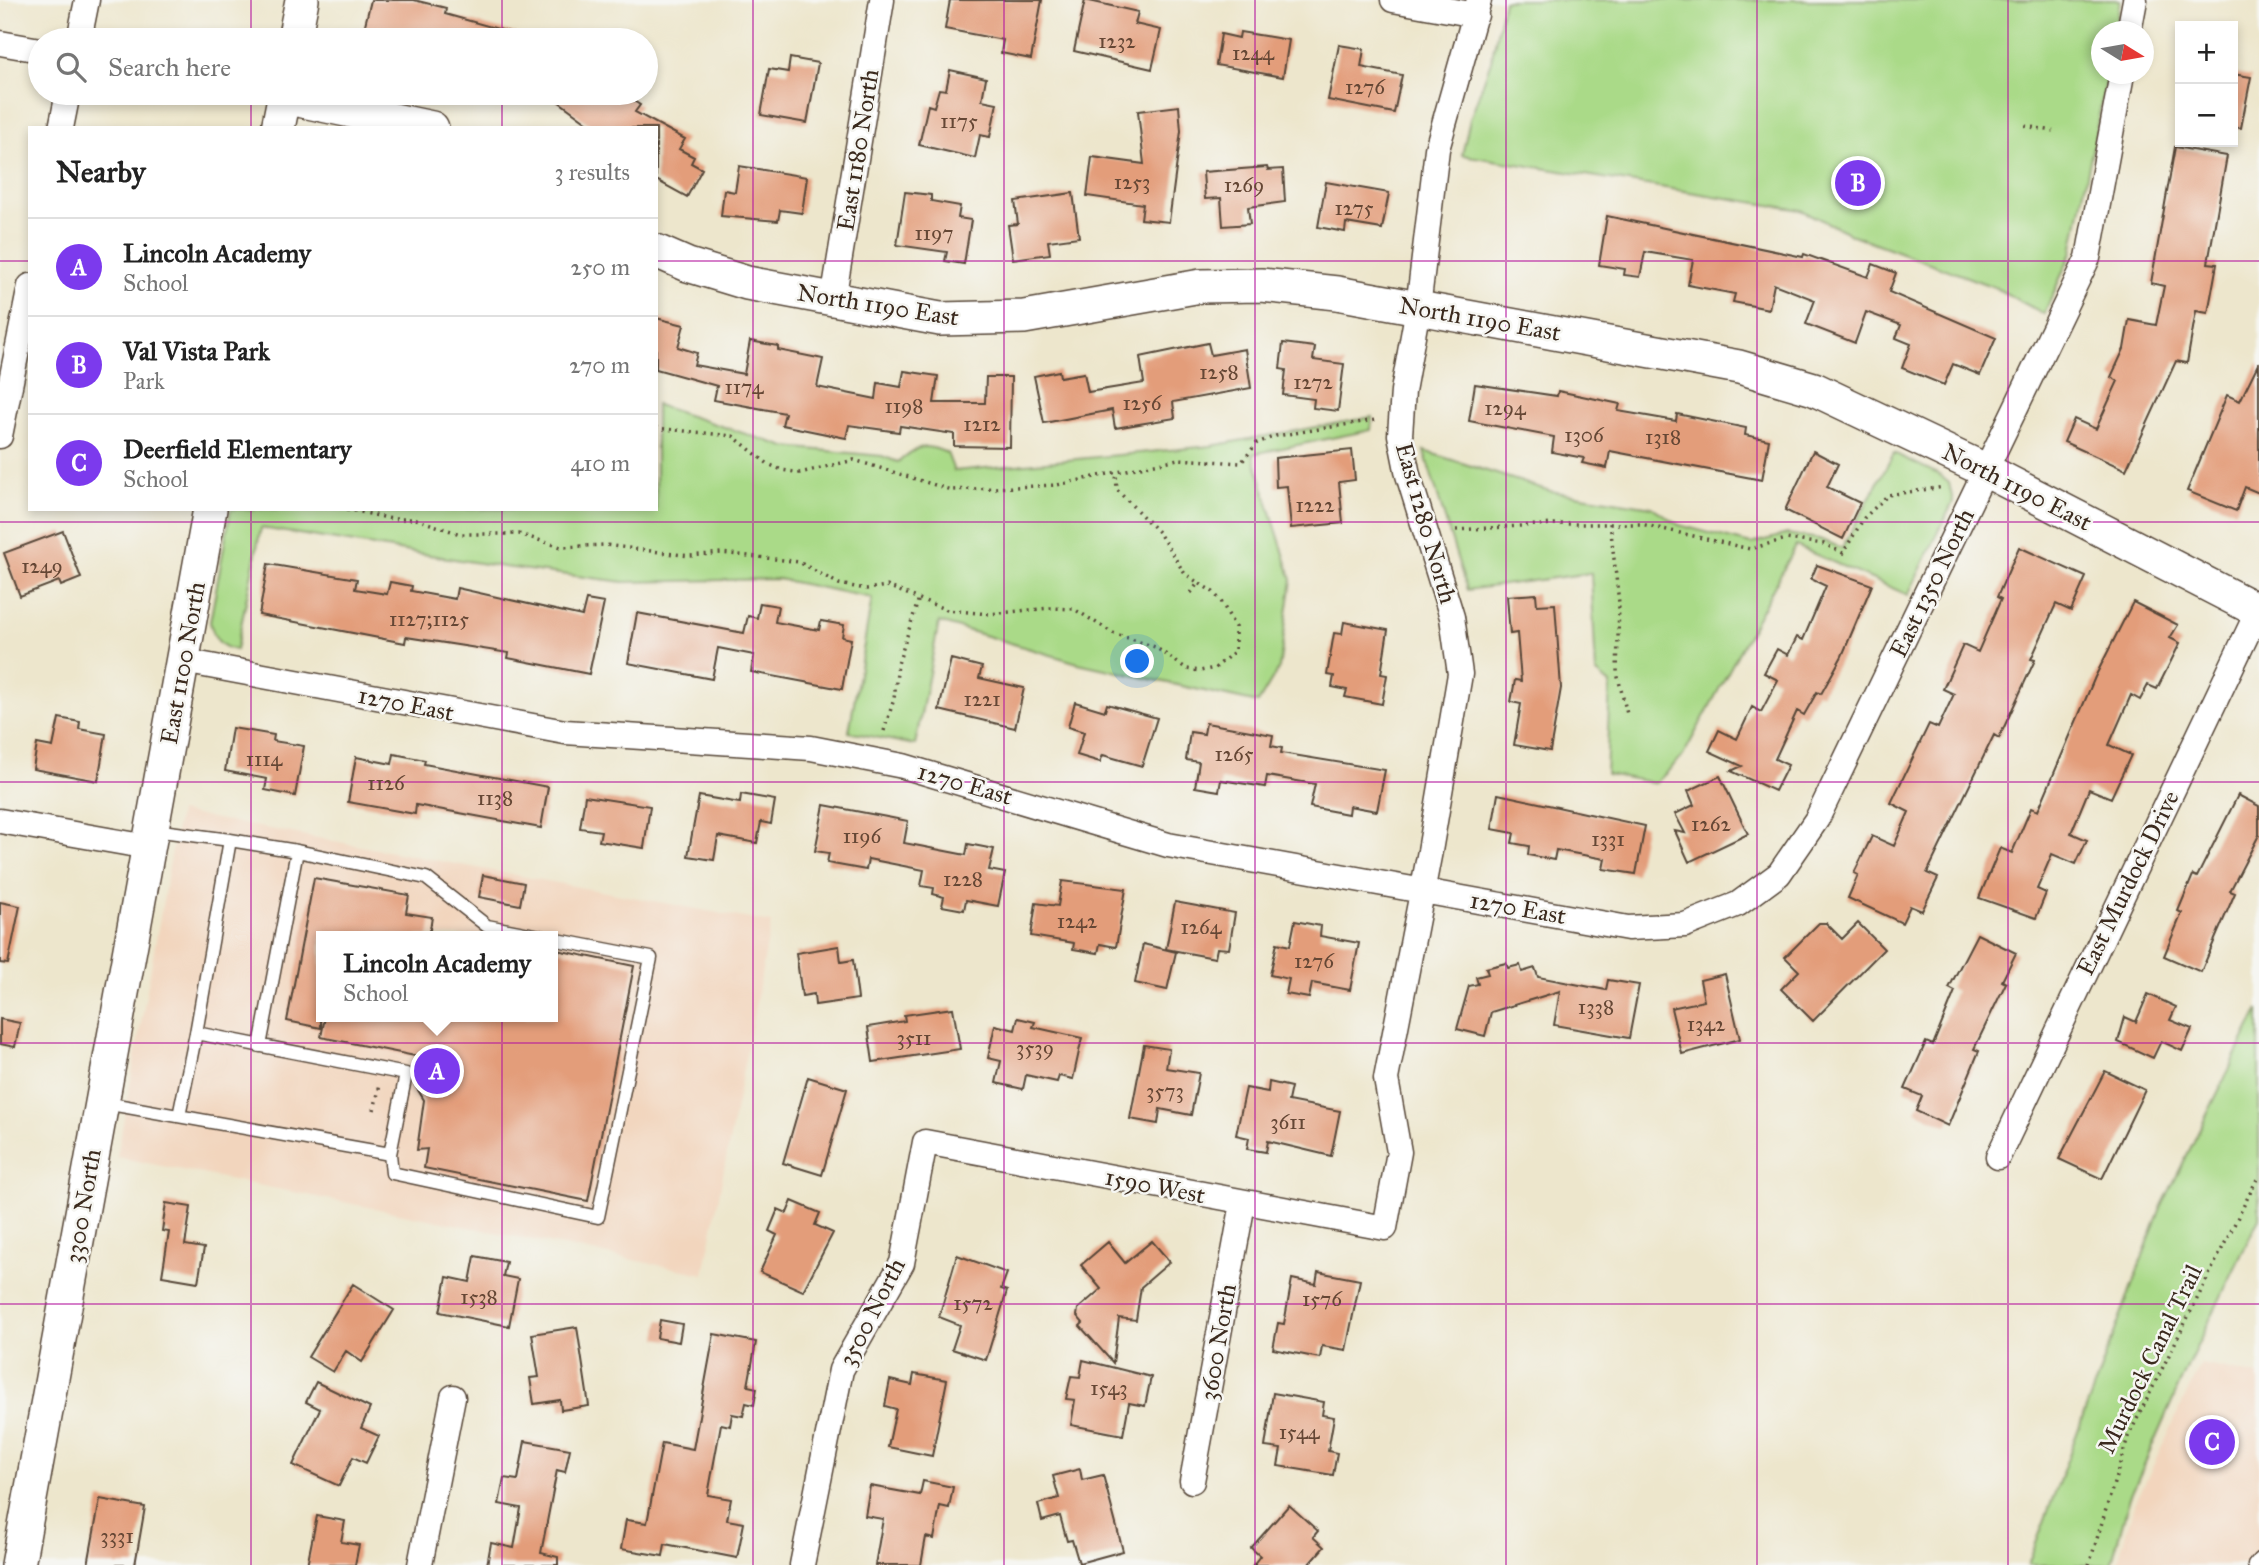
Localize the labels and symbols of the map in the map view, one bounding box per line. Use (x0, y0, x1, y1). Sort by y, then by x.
north arrow (2091, 21, 2154, 84)
house number: 1232 (1098, 28, 1136, 54)
house number: 1244 (1232, 40, 1275, 66)
street label: East 1180 North (830, 67, 886, 233)
house number: 1276 (1345, 74, 1386, 100)
house number: 1175 (940, 108, 978, 134)
pin: B (1835, 157, 1881, 209)
house number: 1253 (1114, 169, 1150, 195)
house number: 1269 (1224, 172, 1264, 198)
house number: 1275 (1334, 195, 1374, 221)
house number: 1197 (915, 220, 953, 246)
street label: North 1190 East (795, 277, 962, 333)
street label: North 1190 East (1397, 290, 1564, 348)
house number: 1258 (1199, 359, 1239, 385)
house number: 1272 (1293, 369, 1333, 395)
house number: 1174 (724, 374, 765, 400)
house number: 1256 (1122, 390, 1163, 416)
house number: 1198 (885, 393, 923, 419)
house number: 1294 (1484, 395, 1527, 421)
house number: 1212 (963, 411, 1001, 437)
house number: 1306 (1564, 422, 1605, 448)
house number: 1318 (1645, 424, 1681, 450)
street label: North 1190 East (1937, 437, 2097, 538)
street label: East 1280 North (1389, 439, 1463, 607)
house number: 1222 (1295, 492, 1335, 518)
street label: East 1350 North (1883, 504, 1981, 662)
house number: 1249 (21, 553, 63, 579)
street label: East 1100 North (154, 579, 212, 747)
house number: 1127;1125 (389, 606, 469, 632)
your location (1120, 644, 1154, 678)
street label: 1270 East (355, 680, 457, 728)
house number: 1221 (963, 686, 1001, 712)
house number: 1265 (1214, 741, 1254, 767)
house number: 1114 (246, 746, 284, 772)
street label: 1270 East (914, 756, 1016, 812)
house number: 1126 (367, 770, 406, 796)
house number: 1138 (477, 785, 513, 811)
street label: East Murdock Drive (2070, 786, 2186, 980)
house number: 1262 (1691, 811, 1732, 837)
house number: 1196 (843, 823, 882, 849)
house number: 1331 (1591, 826, 1625, 852)
house number: 1228 (943, 866, 983, 892)
street label: 1270 East (1468, 885, 1569, 931)
house number: 1242 (1057, 908, 1098, 934)
house number: 1264 (1180, 914, 1223, 940)
house number: 1276 (1294, 948, 1335, 974)
house number: 1338 (1578, 994, 1614, 1020)
house number: 1342 (1687, 1011, 1726, 1037)
house number: 3511 (897, 1025, 931, 1051)
house number: 3539 (1016, 1035, 1054, 1061)
pin: A (414, 1045, 460, 1097)
house number: 3573 (1146, 1078, 1184, 1104)
house number: 3611 (1270, 1109, 1306, 1135)
street label: 3300 North (58, 1147, 108, 1265)
street label: 1590 West (1102, 1162, 1208, 1211)
street label: 3500 North (832, 1253, 912, 1371)
street label: Murdock Canal Trail (2091, 1259, 2209, 1458)
street label: 3600 North (1193, 1281, 1243, 1403)
house number: 1538 (460, 1284, 498, 1310)
house number: 1576 (1302, 1286, 1343, 1312)
house number: 1572 (953, 1290, 993, 1316)
house number: 1543 (1090, 1375, 1128, 1401)
pin: C (2189, 1416, 2235, 1468)
house number: 1544 (1279, 1419, 1321, 1445)
house number: 3331 (100, 1523, 134, 1549)

